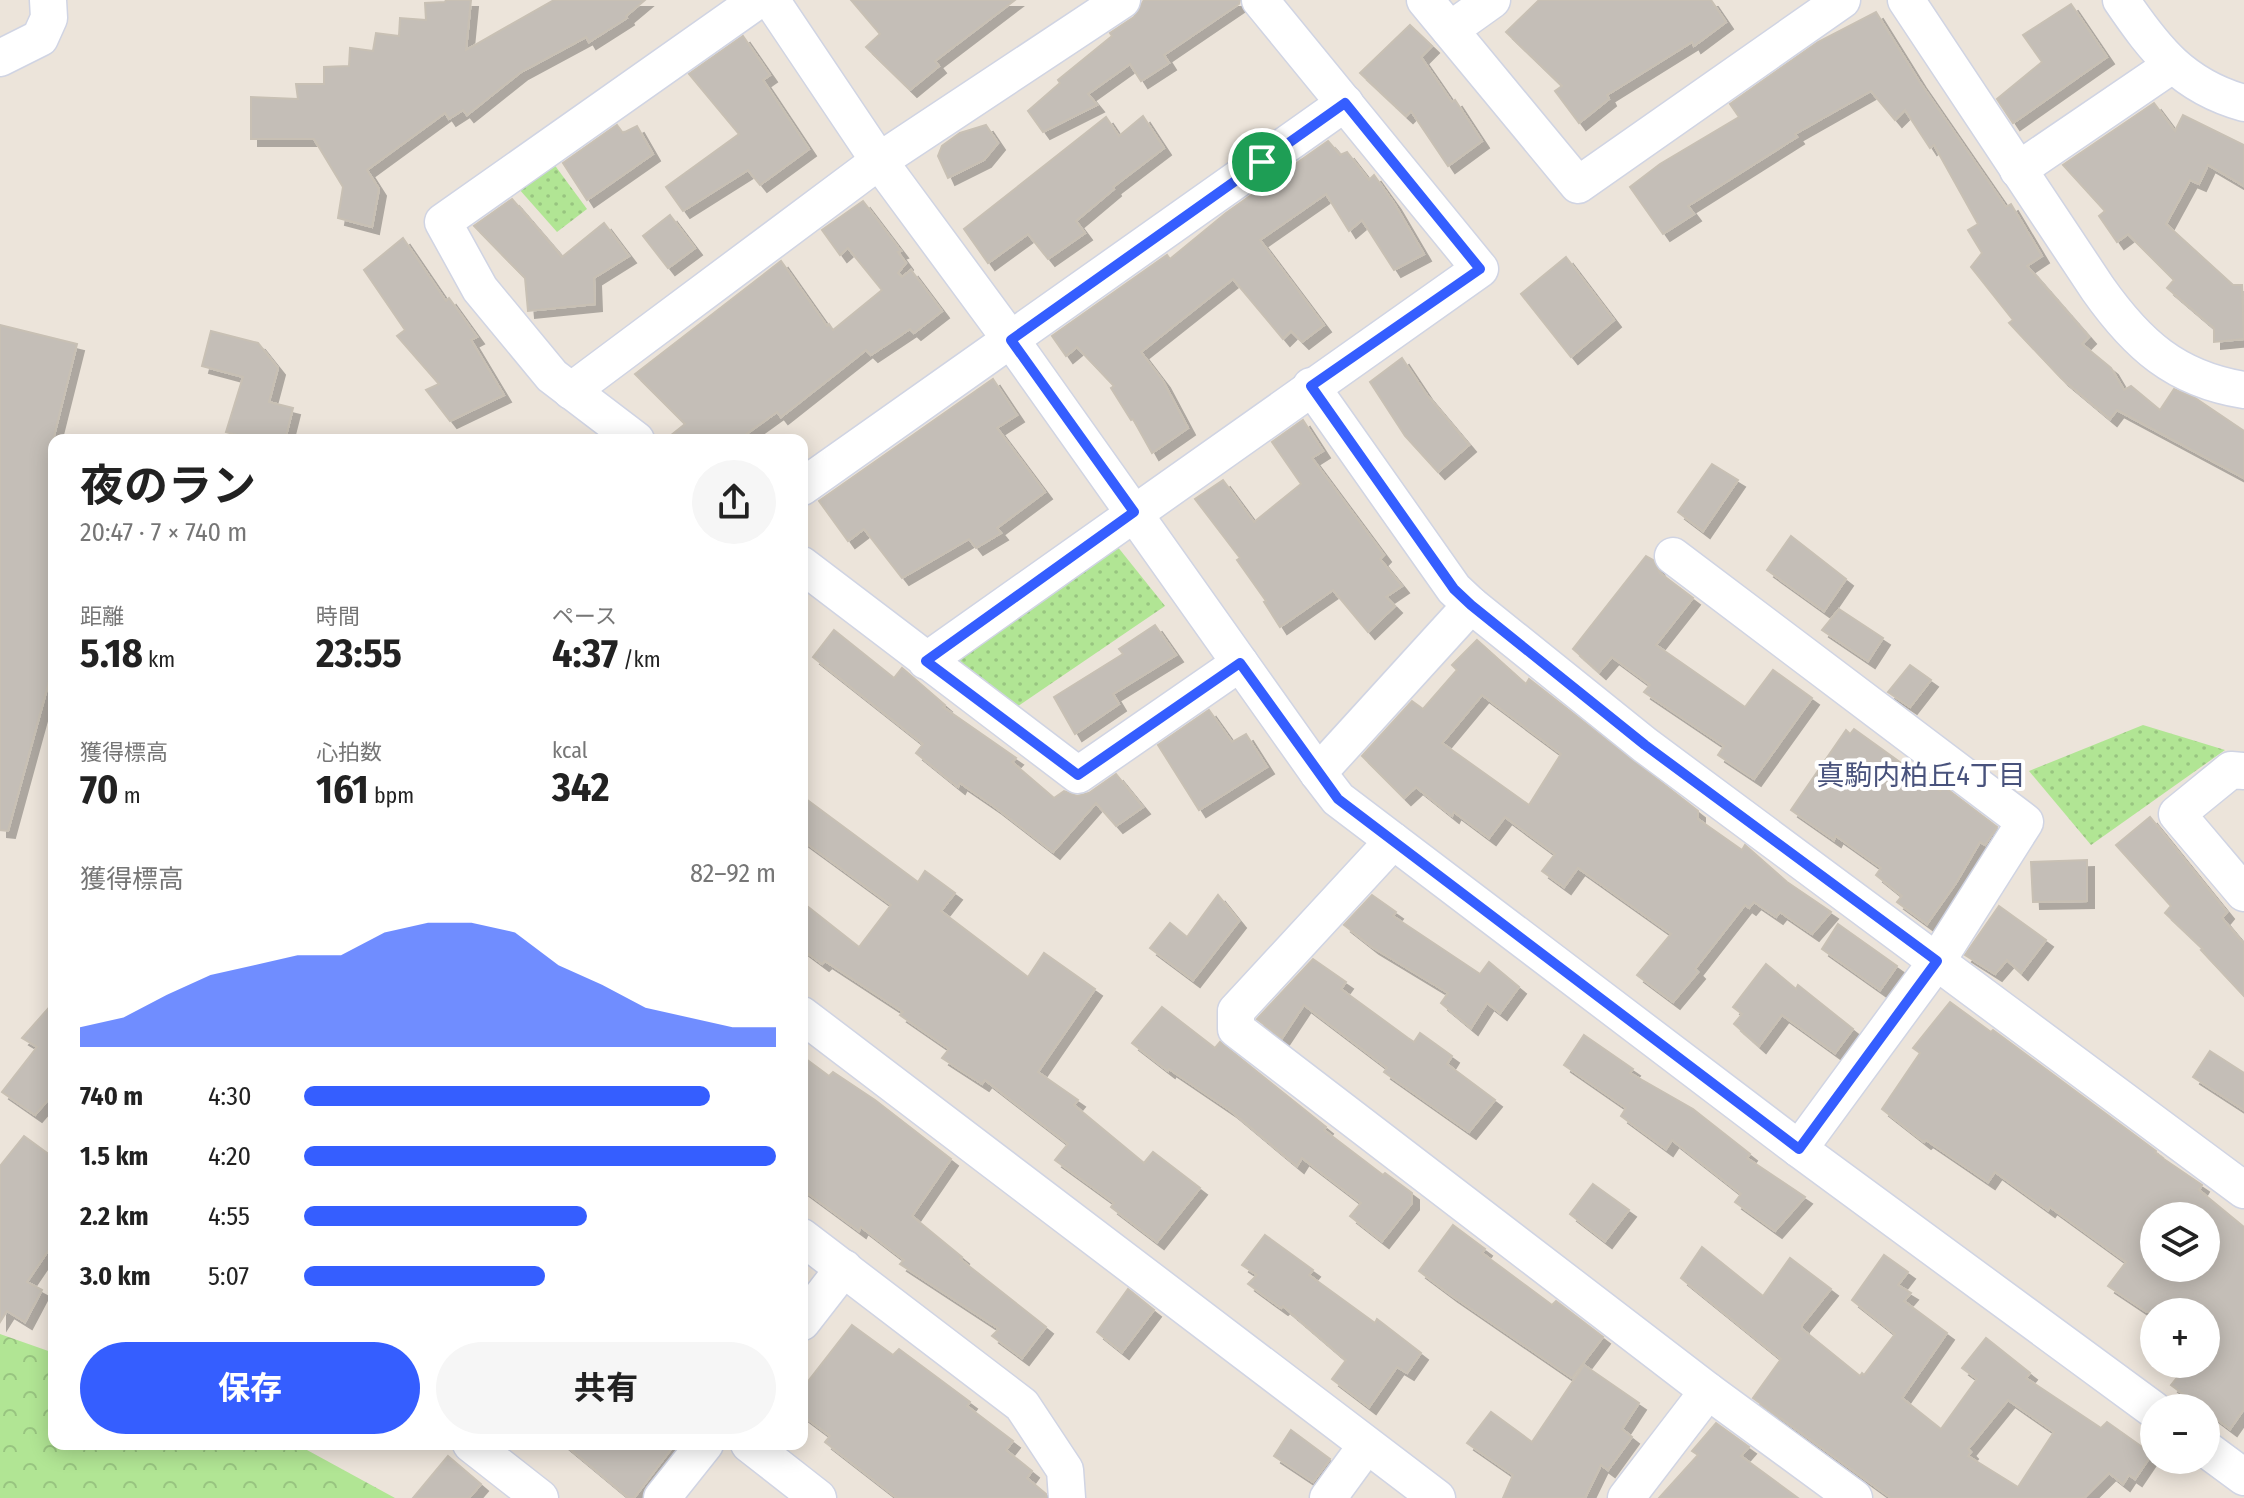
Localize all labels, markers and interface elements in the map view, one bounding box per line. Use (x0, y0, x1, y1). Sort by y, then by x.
pin (1228, 128, 1296, 196)
icon: arrive (1240, 140, 1284, 184)
text: 夜のラン (80, 460, 256, 513)
button: share (692, 460, 776, 544)
text: 20:47 · 7 × 740 m (80, 517, 247, 548)
text: 距離 (80, 603, 124, 630)
text: 時間 (316, 603, 360, 630)
text: ペース (552, 603, 617, 630)
text: 5.18 (80, 630, 143, 678)
text: 23:55 (316, 630, 402, 678)
text: 4:37 (552, 630, 618, 678)
text: km (143, 646, 175, 673)
text: /km (618, 646, 661, 673)
text: kcal (552, 737, 588, 764)
text: 獲得標高 (80, 739, 168, 766)
text: 心拍数 (316, 739, 382, 766)
district label: 真駒内柏丘4丁目 (1816, 759, 2026, 792)
text: 342 (552, 764, 609, 812)
text: 70 (80, 766, 119, 814)
text: 161 (316, 766, 369, 814)
text: m (119, 782, 141, 809)
text: bpm (369, 782, 414, 809)
text: 82–92 m (690, 858, 776, 889)
text: 獲得標高 (80, 864, 184, 895)
text: 740 m (80, 1081, 143, 1112)
text: 4:30 (208, 1081, 252, 1112)
text: 1.5 km (80, 1141, 148, 1172)
text: 4:20 (208, 1141, 251, 1172)
text: 2.2 km (80, 1201, 149, 1232)
text: 4:55 (208, 1201, 250, 1232)
map controls (2140, 1202, 2220, 1474)
button: layers (2140, 1202, 2220, 1282)
text: 3.0 km (80, 1261, 151, 1292)
text: 5:07 (208, 1261, 249, 1292)
button: + (2140, 1298, 2220, 1378)
button: 保存 (80, 1342, 420, 1434)
button: 共有 (436, 1342, 776, 1434)
button: − (2140, 1394, 2220, 1474)

